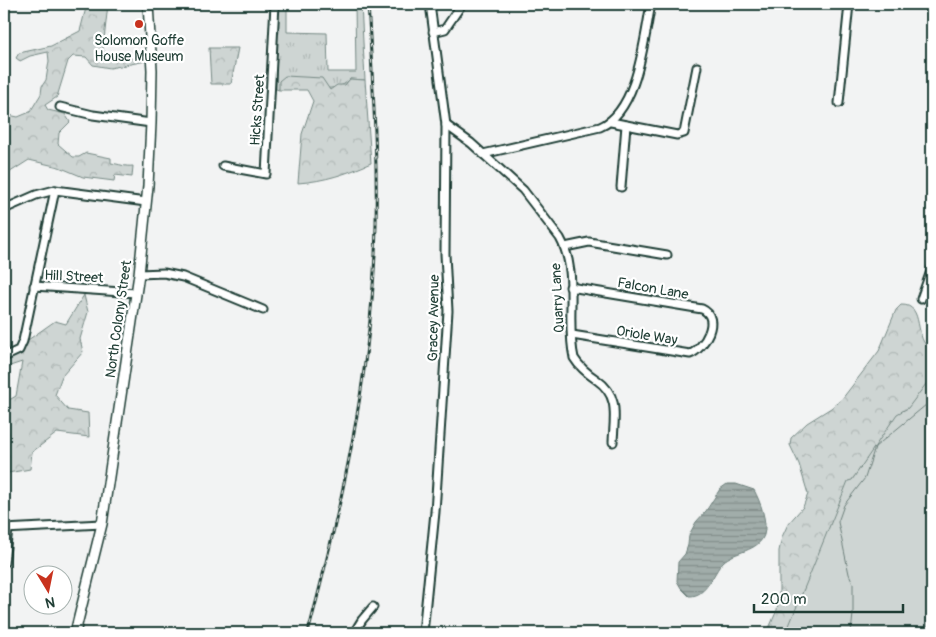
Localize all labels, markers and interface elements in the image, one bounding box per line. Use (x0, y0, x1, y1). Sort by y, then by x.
marker: Solomon Goffe House Museum (133, 18, 145, 30)
place label: Solomon Goffe House Museum (94, 32, 184, 65)
street label: Hicks Street (247, 73, 268, 146)
street label: North Colony Street (102, 259, 135, 379)
street label: Quarry Lane (547, 263, 568, 333)
street label: Hill Street (44, 266, 104, 287)
street label: Gracey Avenue (424, 274, 443, 362)
street label: Falcon Lane (616, 274, 690, 303)
street label: Oriole Way (615, 322, 679, 349)
north arrow (22, 564, 72, 614)
scale bar (754, 582, 902, 614)
text: 200 m (761, 590, 806, 609)
text: N (44, 593, 56, 612)

